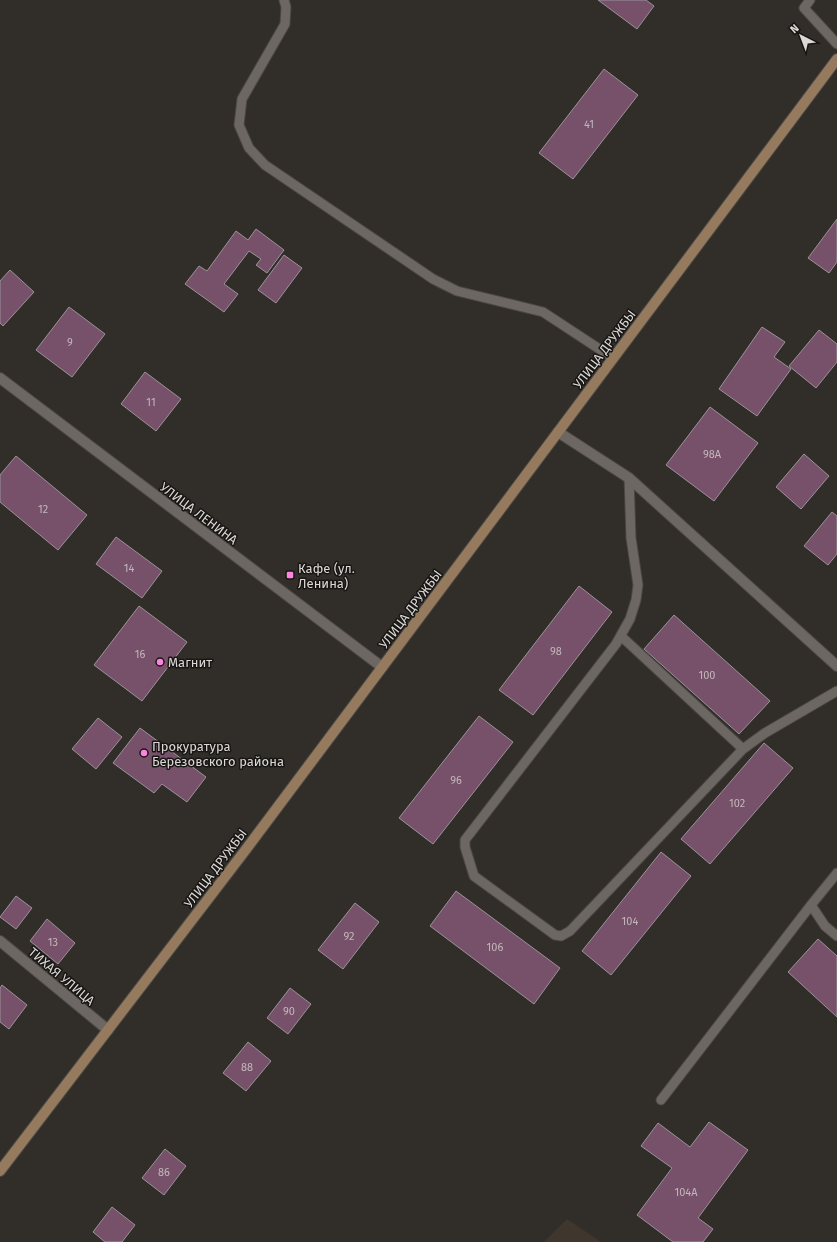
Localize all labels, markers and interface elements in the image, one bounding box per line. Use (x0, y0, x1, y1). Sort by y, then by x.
north arrow (781, 16, 821, 56)
text: N (788, 22, 802, 36)
house number: 41 (584, 118, 594, 131)
street label: УЛИЦА ДРУЖБЫ (570, 307, 639, 392)
house number: 9 (67, 336, 73, 349)
house number: 11 (146, 396, 156, 409)
house number: 98А (703, 448, 722, 461)
street label: УЛИЦА ЛЕНИНА (157, 479, 241, 548)
house number: 12 (38, 503, 48, 516)
place label: Кафе (ул. Ленина) (298, 561, 355, 591)
house number: 14 (124, 562, 134, 575)
street label: УЛИЦА ДРУЖБЫ (376, 567, 445, 652)
marker: Кафе (ул. Ленина) (285, 570, 295, 580)
house number: 98 (550, 645, 562, 658)
house number: 16 (135, 648, 145, 661)
place label: Магнит (168, 655, 212, 670)
marker: Магнит (155, 657, 165, 667)
house number: 100 (698, 669, 716, 682)
place label: Прокуратура Березовского района (152, 739, 284, 769)
marker: Прокуратура Березовского района (139, 748, 149, 758)
house number: 96 (450, 774, 462, 787)
house number: 102 (729, 797, 745, 810)
street label: УЛИЦА ДРУЖБЫ (181, 826, 250, 911)
house number: 104 (622, 915, 639, 928)
house number: 92 (344, 930, 354, 943)
house number: 13 (48, 936, 58, 949)
house number: 106 (487, 941, 504, 954)
street label: ТИХАЯ УЛИЦА (26, 944, 98, 1009)
house number: 90 (283, 1005, 295, 1018)
house number: 88 (241, 1061, 253, 1074)
house number: 86 (158, 1166, 170, 1179)
house number: 104А (674, 1186, 698, 1199)

